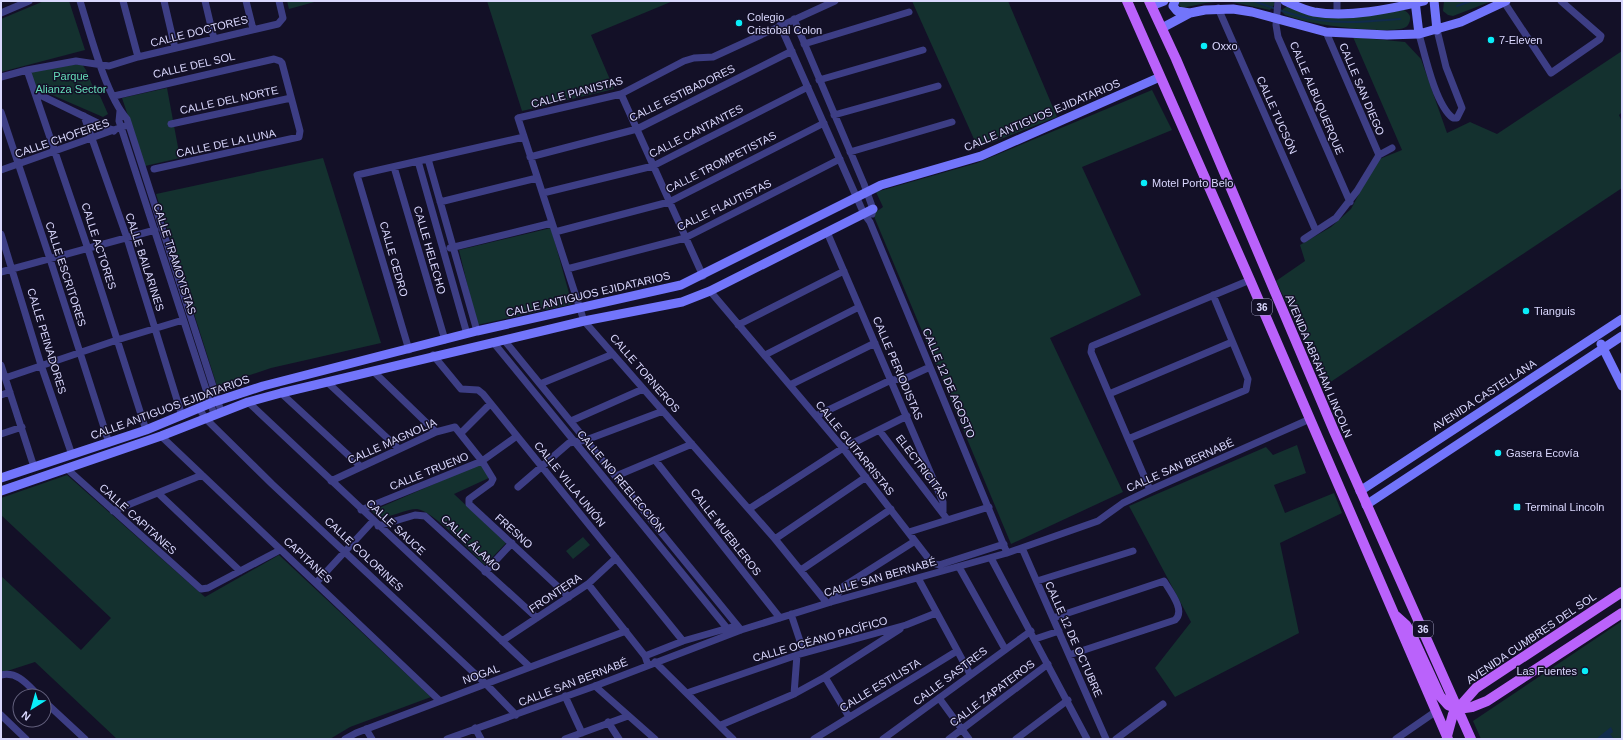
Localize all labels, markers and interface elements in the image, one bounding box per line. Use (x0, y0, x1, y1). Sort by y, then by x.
place label: Colegio Cristobal Colon (747, 11, 822, 36)
street label: CALLE DOCTORES (149, 13, 249, 49)
marker: Colegio Cristobal Colon (734, 18, 744, 28)
place label: 7-Eleven (1499, 34, 1542, 46)
marker: 7-Eleven (1486, 35, 1496, 45)
place label: Oxxo (1212, 40, 1238, 52)
street label: CALLE ALBUQUERQUE (1288, 40, 1346, 156)
marker: Oxxo (1199, 41, 1209, 51)
street label: CALLE SAN DIEGO (1337, 41, 1387, 137)
street label: CALLE DEL SOL (152, 50, 236, 80)
street label: CALLE ESTIBADORES (627, 62, 737, 124)
park label: Parque Alianza Sector (36, 70, 107, 95)
street label: CALLE PIANISTAS (530, 74, 624, 110)
street label: CALLE TUCSÓN (1254, 74, 1300, 156)
street label: CALLE ANTIGUOS EJIDATARIOS (962, 77, 1122, 153)
street label: CALLE DEL NORTE (179, 84, 279, 116)
street label: CALLE CANTANTES (647, 102, 745, 160)
street label: CALLE CHOFERES (13, 116, 111, 160)
street label: CALLE DE LA LUNA (175, 126, 278, 159)
street label: CALLE TROMPETISTAS (664, 129, 778, 195)
street label: CALLE FLAUTISTAS (675, 177, 773, 233)
place label: Motel Porto Belo (1152, 177, 1233, 189)
marker: Motel Porto Belo (1139, 178, 1149, 188)
street label: CALLE ACTORES (79, 201, 119, 291)
street label: CALLE TRAMOYISTAS (151, 202, 199, 316)
street label: CALLE HELECHO (412, 205, 448, 296)
street label: CALLE BAILARINES (123, 211, 167, 313)
street label: CALLE ESCRITORES (43, 220, 89, 328)
street label: CALLE CEDRO (378, 220, 411, 298)
street label: CALLE ANTIGUOS EJIDATARIOS (505, 269, 671, 319)
street label: CALLE PEINADORES (25, 287, 69, 395)
street label: AVENIDA ABRAHAM LINCOLN (1283, 293, 1355, 439)
road number: 36 (1252, 299, 1272, 315)
place label: Tianguis (1534, 305, 1576, 317)
marker: Tianguis (1521, 306, 1531, 316)
street label: CALLE PERIODISTAS (871, 315, 925, 421)
street label: CALLE 12 DE AGOSTO (920, 326, 978, 440)
street label: CALLE TORNEROS (608, 331, 682, 415)
street label: AVENIDA CASTELLANA (1430, 357, 1539, 433)
street label: CALLE ANTIGUOS EJIDATARIOS (89, 373, 251, 441)
street label: CALLE GUITARRISTAS (813, 399, 897, 497)
street label: CALLE MAGNOLIA (346, 416, 439, 466)
street label: CALLE NO REELECCIÓN (575, 428, 667, 534)
street label: ELECTRICITAS (894, 432, 950, 502)
street label: CALLE SAN BERNABÉ (1125, 436, 1235, 494)
street label: CALLE VILLA UNIÓN (532, 439, 608, 529)
place label: Gasera Ecovía (1506, 447, 1580, 459)
marker: Gasera Ecovía (1493, 448, 1503, 458)
street label: CALLE TRUENO (388, 450, 471, 492)
street label: CALLE CAPITANES (97, 481, 179, 557)
street label: CALLE MUEBLEROS (688, 486, 764, 578)
street label: CALLE SAUCE (364, 497, 428, 557)
place label: Terminal Lincoln (1525, 501, 1604, 513)
marker: Terminal Lincoln (1512, 502, 1522, 512)
street label: FRESNO (493, 511, 535, 551)
street label: CALLE ÁLAMO (439, 513, 503, 574)
street label: CALLE COLORINES (322, 515, 406, 593)
street label: CAPITANES (281, 535, 335, 585)
street label: CALLE SAN BERNABÉ (823, 555, 937, 599)
street label: FRONTERA (527, 571, 584, 615)
street label: CALLE 12 DE OCTUBRE (1043, 579, 1105, 699)
street label: AVENIDA CUMBRES DEL SOL (1464, 590, 1598, 686)
street label: CALLE OCÉANO PACÍFICO (751, 614, 889, 664)
road number: 36 (1413, 621, 1433, 637)
street label: CALLE SASTRES (911, 644, 989, 708)
street label: CALLE SAN BERNABÉ (517, 656, 629, 708)
street label: CALLE ESTILISTA (837, 656, 923, 714)
street label: CALLE ZAPATEROS (947, 657, 1037, 729)
street label: NOGAL (461, 662, 501, 686)
place label: Las Fuentes (1516, 665, 1577, 677)
marker: Las Fuentes (1580, 666, 1590, 676)
north arrow (12, 688, 52, 728)
text: N (19, 709, 33, 723)

